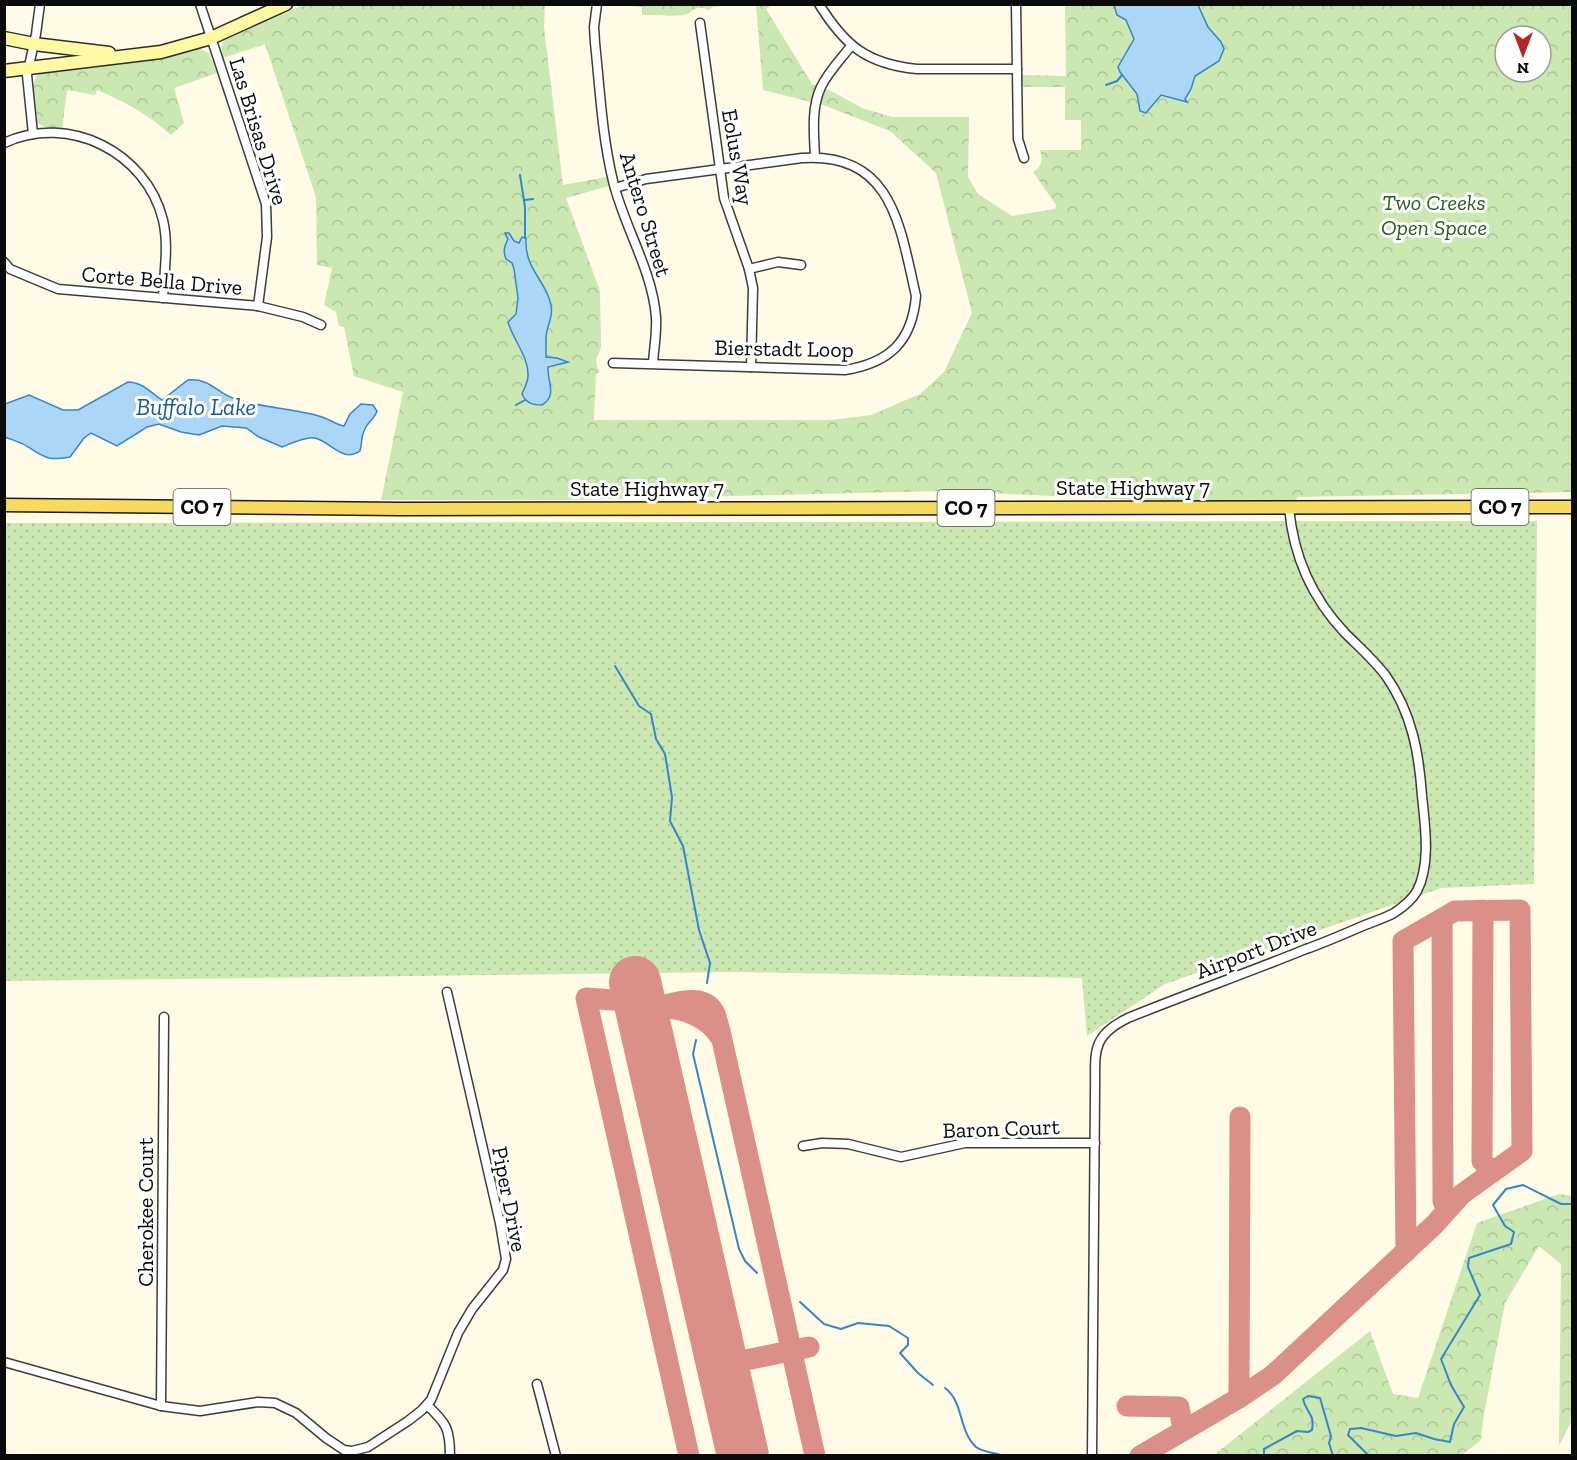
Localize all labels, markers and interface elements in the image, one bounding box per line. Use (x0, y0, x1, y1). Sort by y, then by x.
north arrow (1493, 24, 1553, 84)
street label: Las Brisas Drive (223, 54, 294, 208)
text: N (1517, 59, 1529, 78)
street label: Eolus Way (716, 107, 759, 208)
street label: Antero Street (614, 149, 678, 281)
park label: Two Creeks Open Space (1381, 189, 1487, 241)
street label: Corte Bella Drive (81, 260, 243, 301)
street label: Bierstadt Loop (714, 334, 854, 363)
water label: Buffalo Lake (136, 392, 256, 421)
street label: State Highway 7 (1056, 474, 1211, 501)
street label: State Highway 7 (570, 475, 725, 502)
road number: CO 7 (174, 489, 230, 525)
road number: CO 7 (1472, 489, 1528, 525)
road number: CO 7 (938, 490, 994, 526)
street label: Airport Drive (1192, 914, 1320, 985)
street label: Baron Court (942, 1113, 1061, 1144)
street label: Cherokee Court (132, 1136, 159, 1287)
street label: Piper Drive (486, 1144, 533, 1254)

